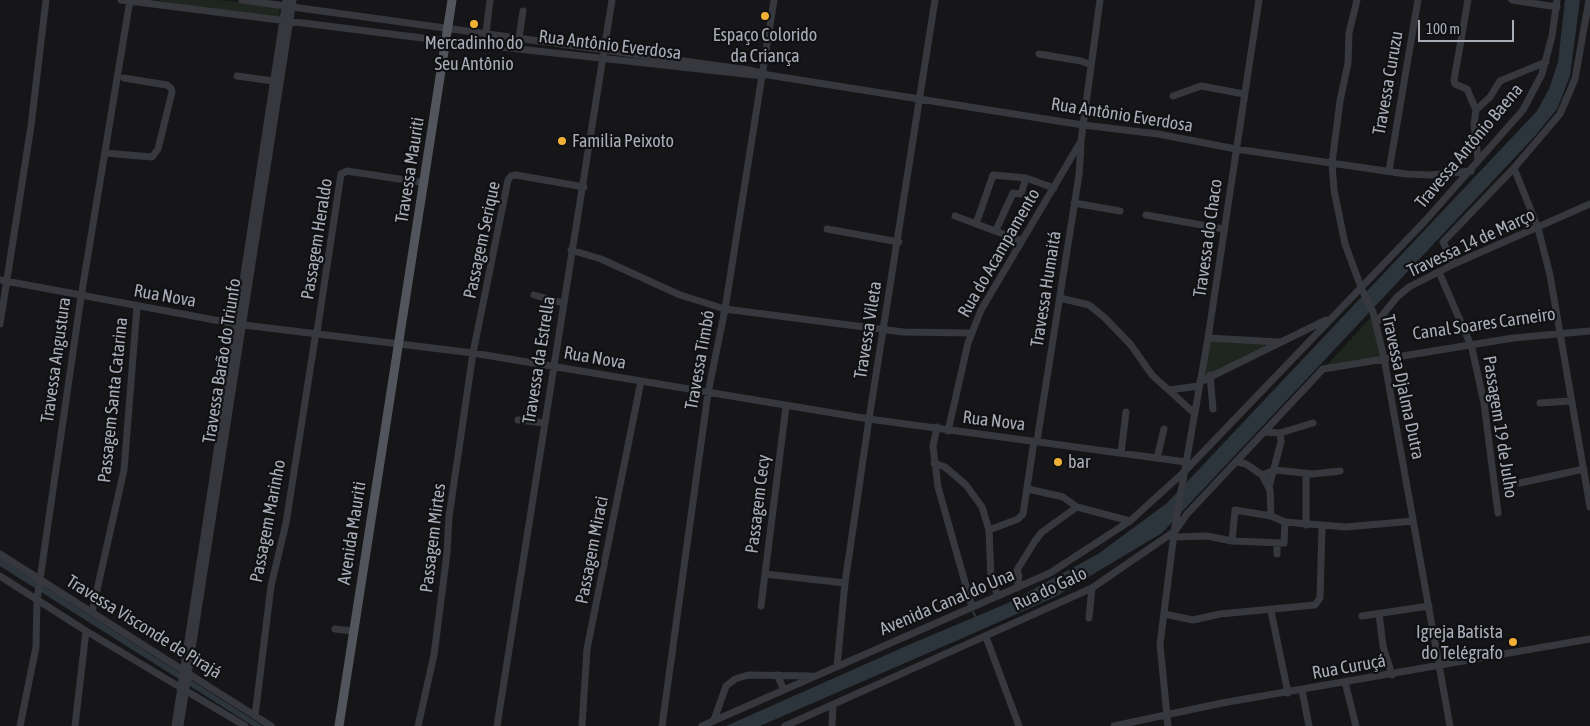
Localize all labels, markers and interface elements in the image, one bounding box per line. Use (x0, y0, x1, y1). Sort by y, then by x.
marker: Espaço Colorido da Criança (759, 10, 771, 22)
scale bar (1420, 10, 1516, 42)
marker: Mercadinho do Seu Antônio (468, 18, 480, 30)
text: 100 m (1426, 20, 1460, 37)
place label: Espaço Colorido da Criança (713, 24, 817, 66)
street label: Rua Antônio Everdosa (537, 26, 683, 64)
street label: Travessa Curuzu (1368, 29, 1408, 137)
place label: Mercadinho do Seu Antônio (425, 32, 523, 74)
street label: Travessa Antônio Baena (1411, 79, 1527, 213)
street label: Rua Antônio Everdosa (1049, 93, 1195, 137)
street label: Travessa Mauriti (391, 115, 429, 225)
place label: Familia Peixoto (572, 130, 674, 152)
marker: Familia Peixoto (556, 135, 568, 147)
street label: Passagem Heraldo (297, 177, 337, 301)
street label: Travessa do Chaco (1189, 178, 1227, 298)
street label: Passagem Serique (459, 179, 505, 301)
street label: Rua do Acampamento (953, 185, 1045, 321)
street label: Travessa 14 de Março (1404, 204, 1538, 282)
street label: Travessa Humaitá (1026, 229, 1066, 349)
street label: Travessa Barão do Triunfo (198, 277, 246, 445)
street label: Rua Nova (132, 280, 198, 312)
street label: Travessa Vileta (850, 280, 886, 380)
street label: Travessa da Estrella (518, 295, 560, 425)
street label: Travessa Angustura (36, 296, 76, 424)
street label: Canal Soares Carneiro (1411, 303, 1557, 345)
street label: Travessa Timbó (681, 309, 719, 411)
street label: Travessa Djalma Dutra (1377, 313, 1429, 461)
street label: Passagem Santa Catarina (94, 316, 132, 484)
street label: Rua Nova (562, 342, 628, 374)
street label: Passagem 19 de Julho (1478, 354, 1522, 500)
street label: Rua Nova (961, 406, 1027, 436)
place label: bar (1068, 451, 1090, 473)
street label: Passagem Cecy (741, 453, 775, 555)
marker: bar (1052, 456, 1064, 468)
street label: Passagem Marinho (246, 458, 290, 584)
street label: Avenida Mauriti (333, 480, 371, 586)
street label: Passagem Mirtes (416, 482, 450, 594)
street label: Passagem Miraci (571, 494, 613, 606)
street label: Rua do Galo (1010, 563, 1090, 615)
street label: Avenida Canal do Una (876, 564, 1018, 640)
street label: Travessa Visconde de Pirajá (62, 570, 226, 684)
place label: Igreja Batista do Telégrafo (1416, 621, 1503, 664)
marker: Igreja Batista do Telégrafo (1507, 636, 1519, 648)
street label: Rua Curuçá (1311, 650, 1387, 684)

